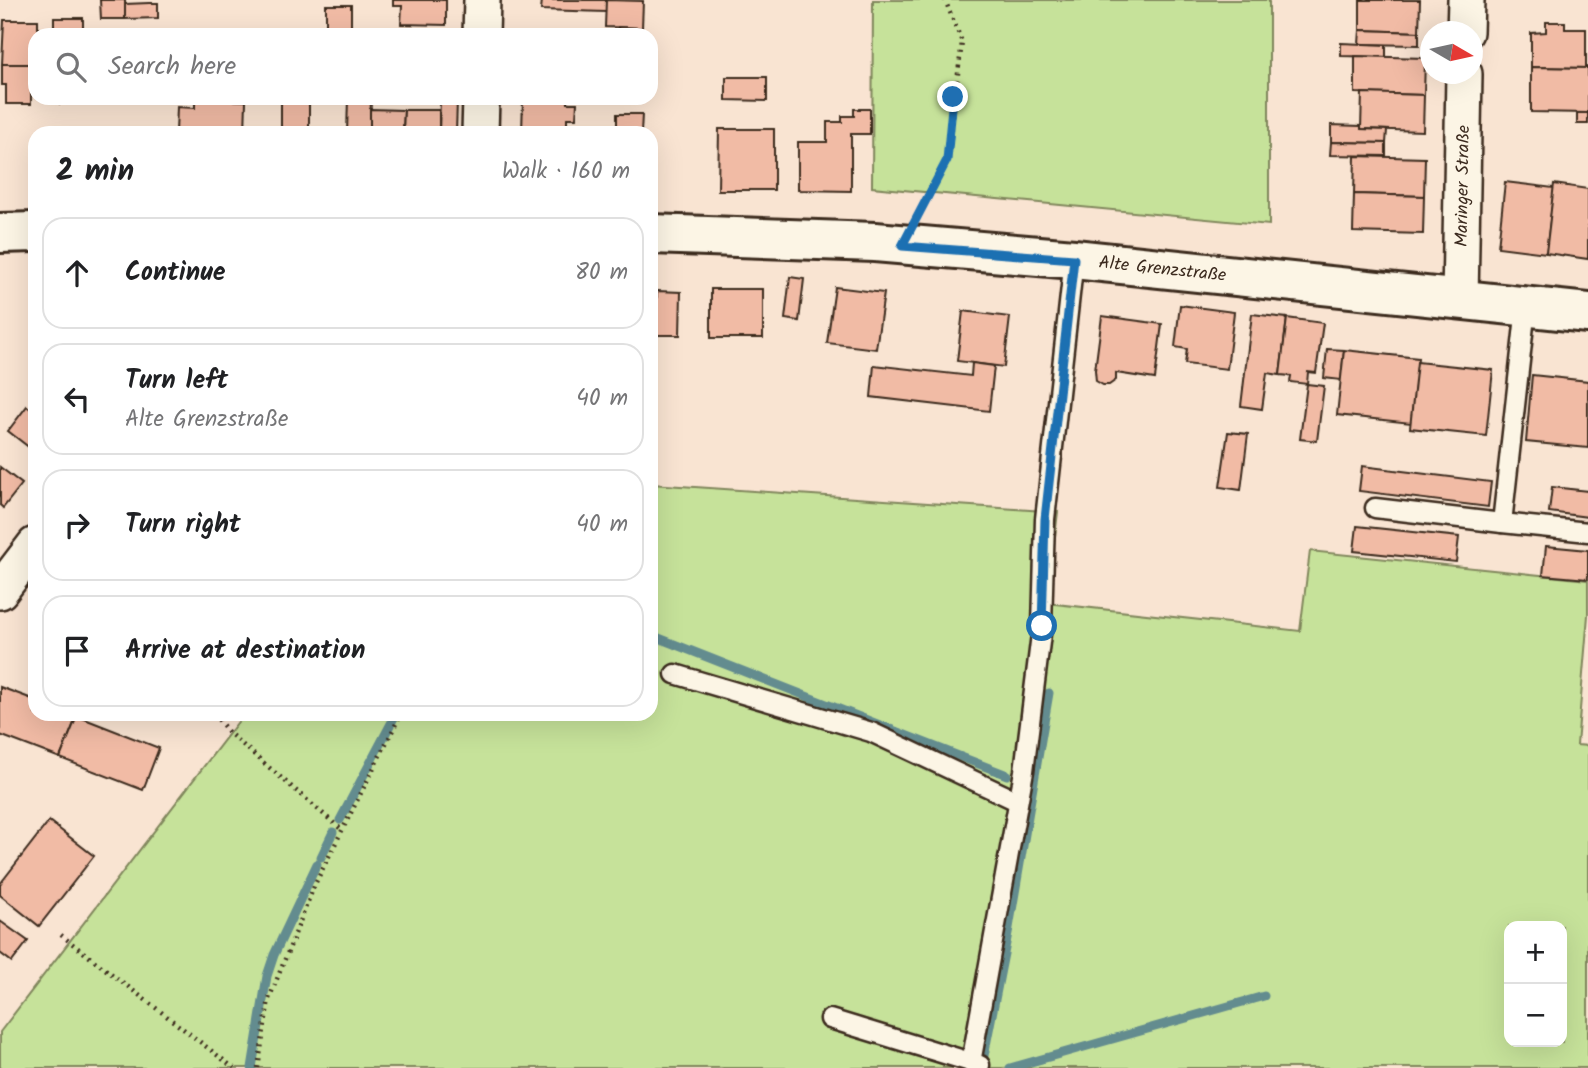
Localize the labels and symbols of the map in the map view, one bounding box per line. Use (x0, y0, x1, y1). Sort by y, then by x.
north arrow (1420, 21, 1483, 84)
route end (937, 81, 968, 112)
street label: Maringer Straße (1448, 125, 1479, 247)
street label: Alte Grenzstraße (1097, 249, 1228, 291)
route start (1026, 610, 1057, 641)

